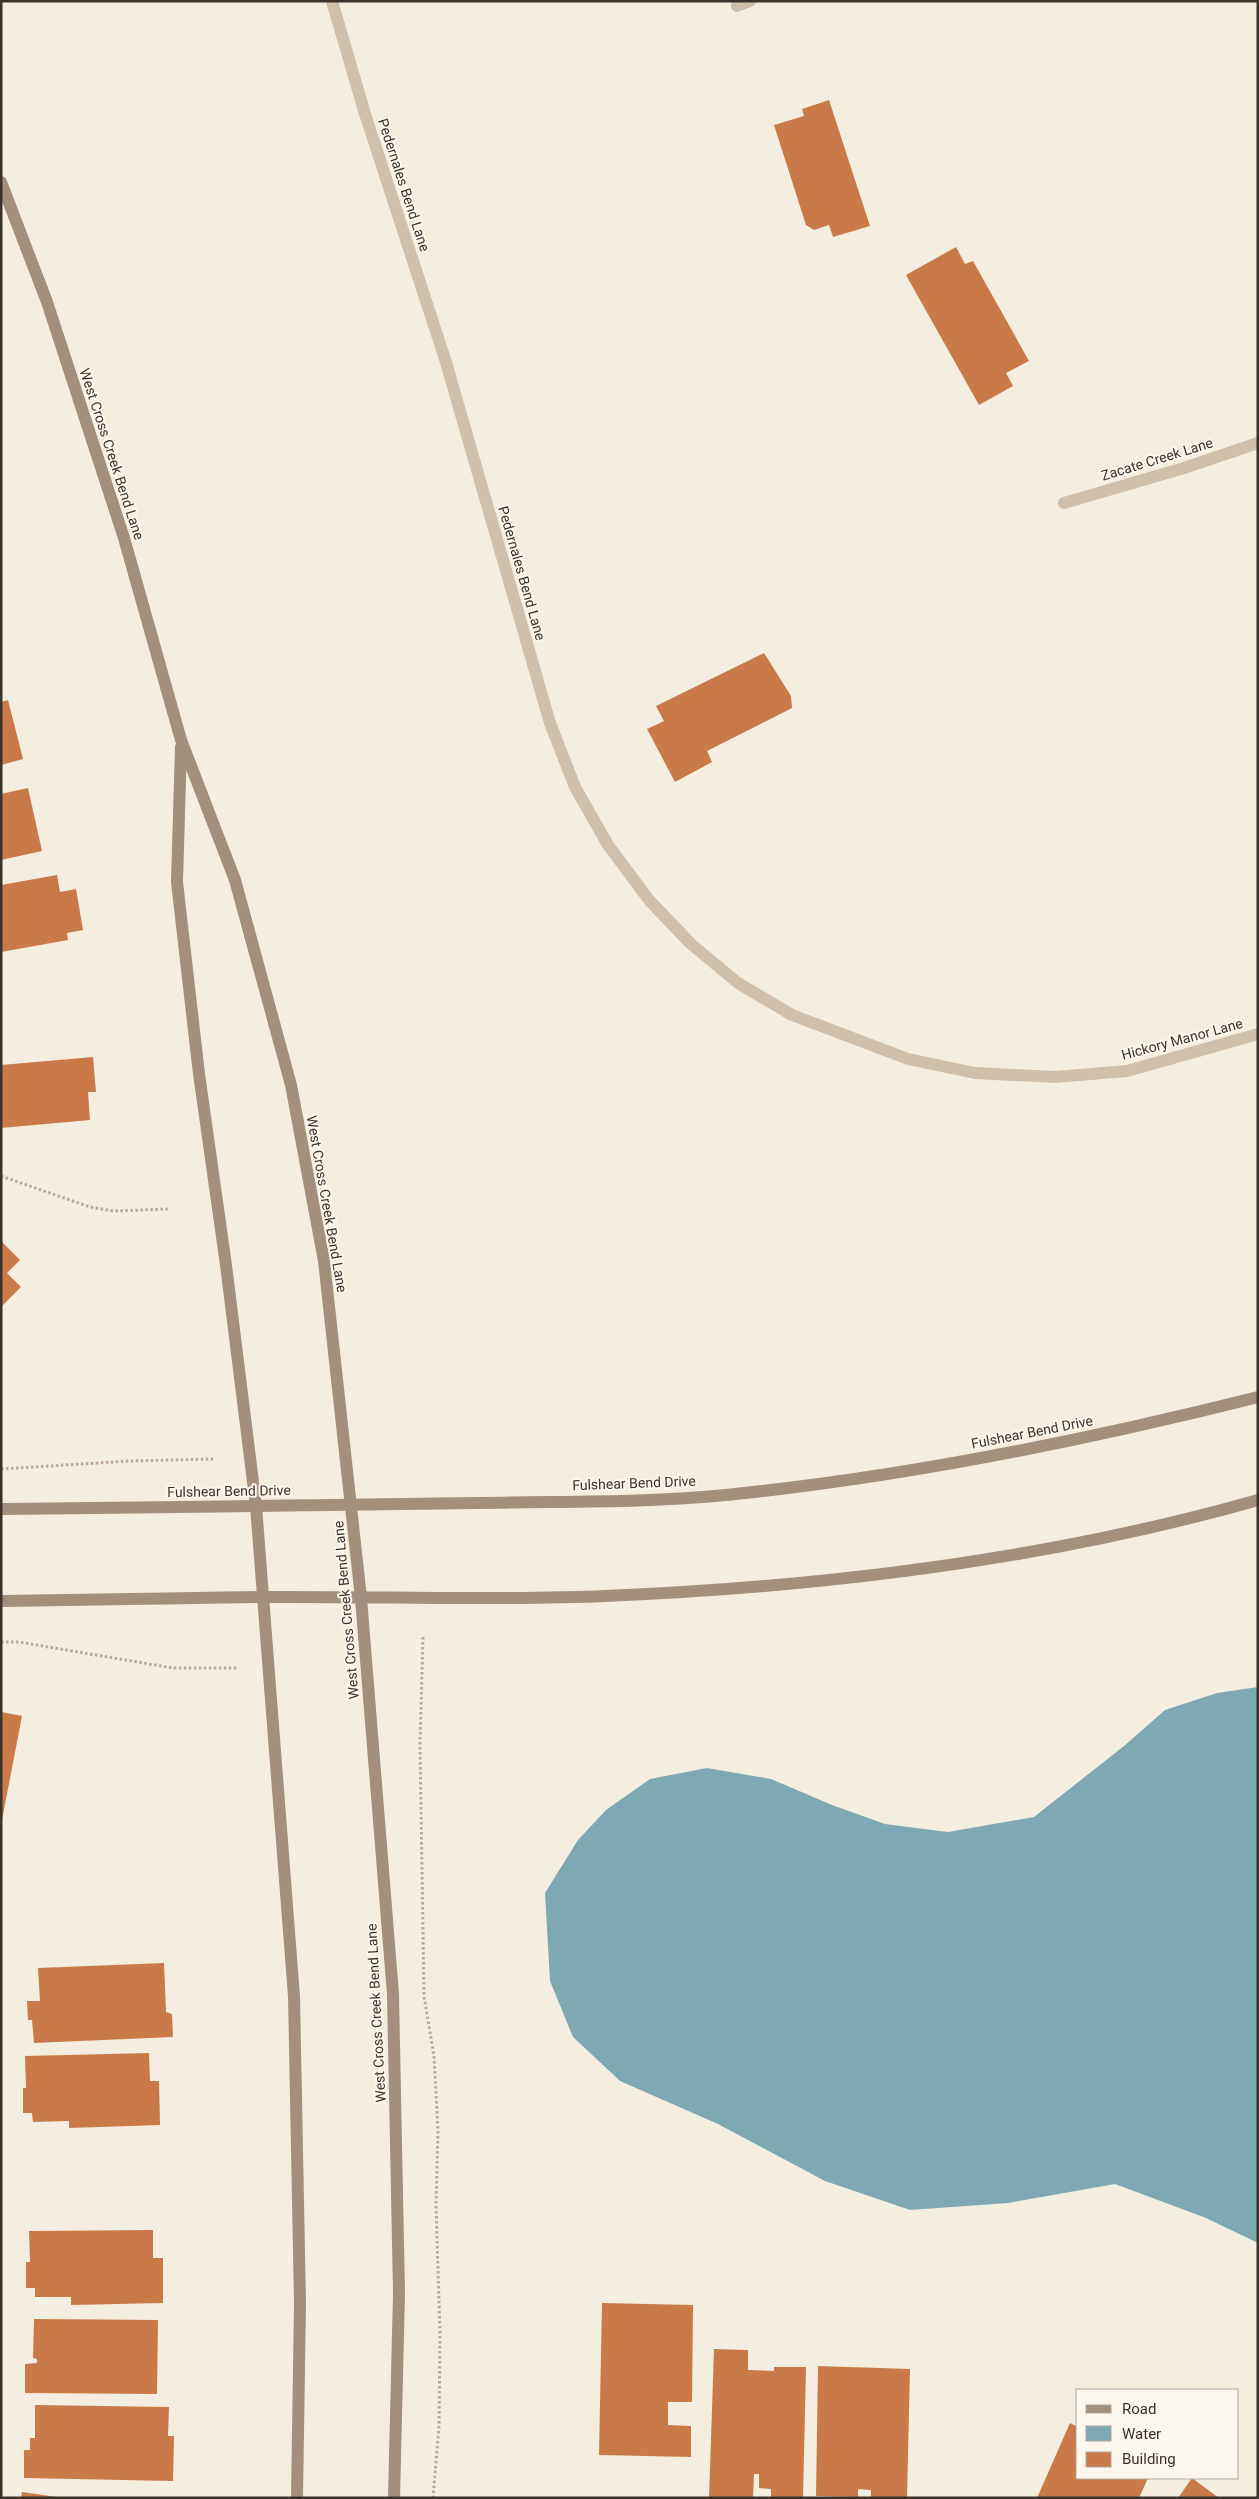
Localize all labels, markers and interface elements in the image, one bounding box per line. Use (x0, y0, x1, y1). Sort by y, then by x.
street label: Pedernales Bend Lane (375, 117, 433, 253)
street label: West Cross Creek Bend Lane (77, 366, 147, 542)
street label: Zacate Creek Lane (1099, 434, 1215, 484)
street label: Pedernales Bend Lane (495, 504, 549, 642)
street label: Hickory Manor Lane (1120, 1015, 1244, 1063)
street label: West Cross Creek Bend Lane (304, 1114, 350, 1294)
street label: Fulshear Bend Drive (970, 1412, 1094, 1452)
street label: Fulshear Bend Drive (572, 1473, 696, 1493)
street label: Fulshear Bend Drive (167, 1482, 291, 1500)
street label: West Cross Creek Bend Lane (330, 1520, 362, 1700)
street label: West Cross Creek Bend Lane (363, 1923, 389, 2103)
legend (1076, 2389, 1239, 2479)
text: Road (1122, 2400, 1156, 2418)
text: Water (1122, 2425, 1161, 2443)
text: Building (1122, 2450, 1176, 2468)

